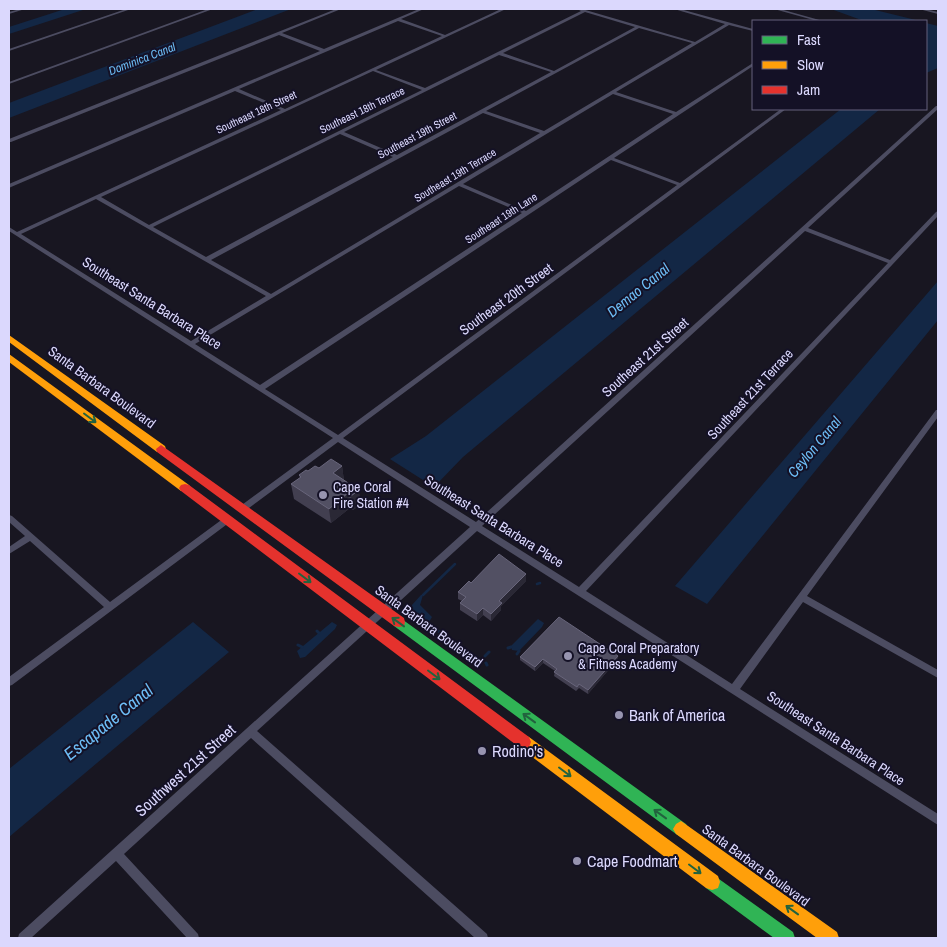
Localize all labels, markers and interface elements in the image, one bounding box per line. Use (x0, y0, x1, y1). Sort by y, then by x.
legend (752, 20, 927, 110)
text: Fast (797, 29, 821, 50)
water label: Dominica Canal (106, 39, 179, 79)
text: Slow (797, 54, 824, 75)
text: Jam (797, 79, 820, 100)
street label: Southeast 18th Terrace (317, 83, 407, 137)
street label: Southeast 18th Street (213, 87, 299, 137)
street label: Southeast 19th Street (375, 108, 459, 162)
street label: Southeast 19th Terrace (411, 145, 499, 205)
street label: Southeast 19th Lane (462, 189, 540, 247)
street label: Southeast Santa Barbara Place (79, 253, 225, 353)
water label: Demao Canal (602, 258, 674, 322)
street label: Southeast 20th Street (456, 259, 556, 339)
street label: Southeast 21st Street (598, 313, 692, 401)
street label: Santa Barbara Boulevard (45, 342, 159, 432)
street label: Southeast 21st Terrace (703, 345, 797, 443)
one-way arrow (83, 412, 96, 423)
water label: Ceylon Canal (782, 412, 846, 482)
street label: Southeast Santa Barbara Place (421, 471, 567, 571)
place label: Cape Coral Fire Station #4 (333, 478, 410, 512)
marker: Cape Coral Fire Station #4 (317, 489, 329, 501)
one-way arrow (298, 573, 312, 584)
street label: Santa Barbara Boulevard (372, 581, 486, 671)
one-way arrow (391, 617, 405, 627)
place label: Cape Coral Preparatory & Fitness Academy (578, 639, 699, 673)
marker: Cape Coral Preparatory & Fitness Academy (562, 650, 574, 662)
one-way arrow (427, 669, 440, 680)
water label: Escapade Canal (58, 678, 159, 766)
street label: Southeast Santa Barbara Place (764, 687, 908, 789)
place label: Bank of America (629, 704, 726, 726)
marker: Bank of America (613, 709, 625, 721)
one-way arrow (523, 712, 536, 723)
street label: Southwest 21st Street (130, 719, 240, 821)
place label: Rodino's (492, 740, 543, 762)
marker: Rodino's (476, 745, 488, 757)
one-way arrow (558, 767, 572, 777)
one-way arrow (654, 808, 667, 819)
street label: Santa Barbara Boulevard (699, 820, 813, 910)
place label: Cape Foodmart (587, 850, 678, 872)
marker: Cape Foodmart (571, 855, 583, 867)
one-way arrow (688, 864, 701, 875)
one-way arrow (785, 904, 799, 915)

